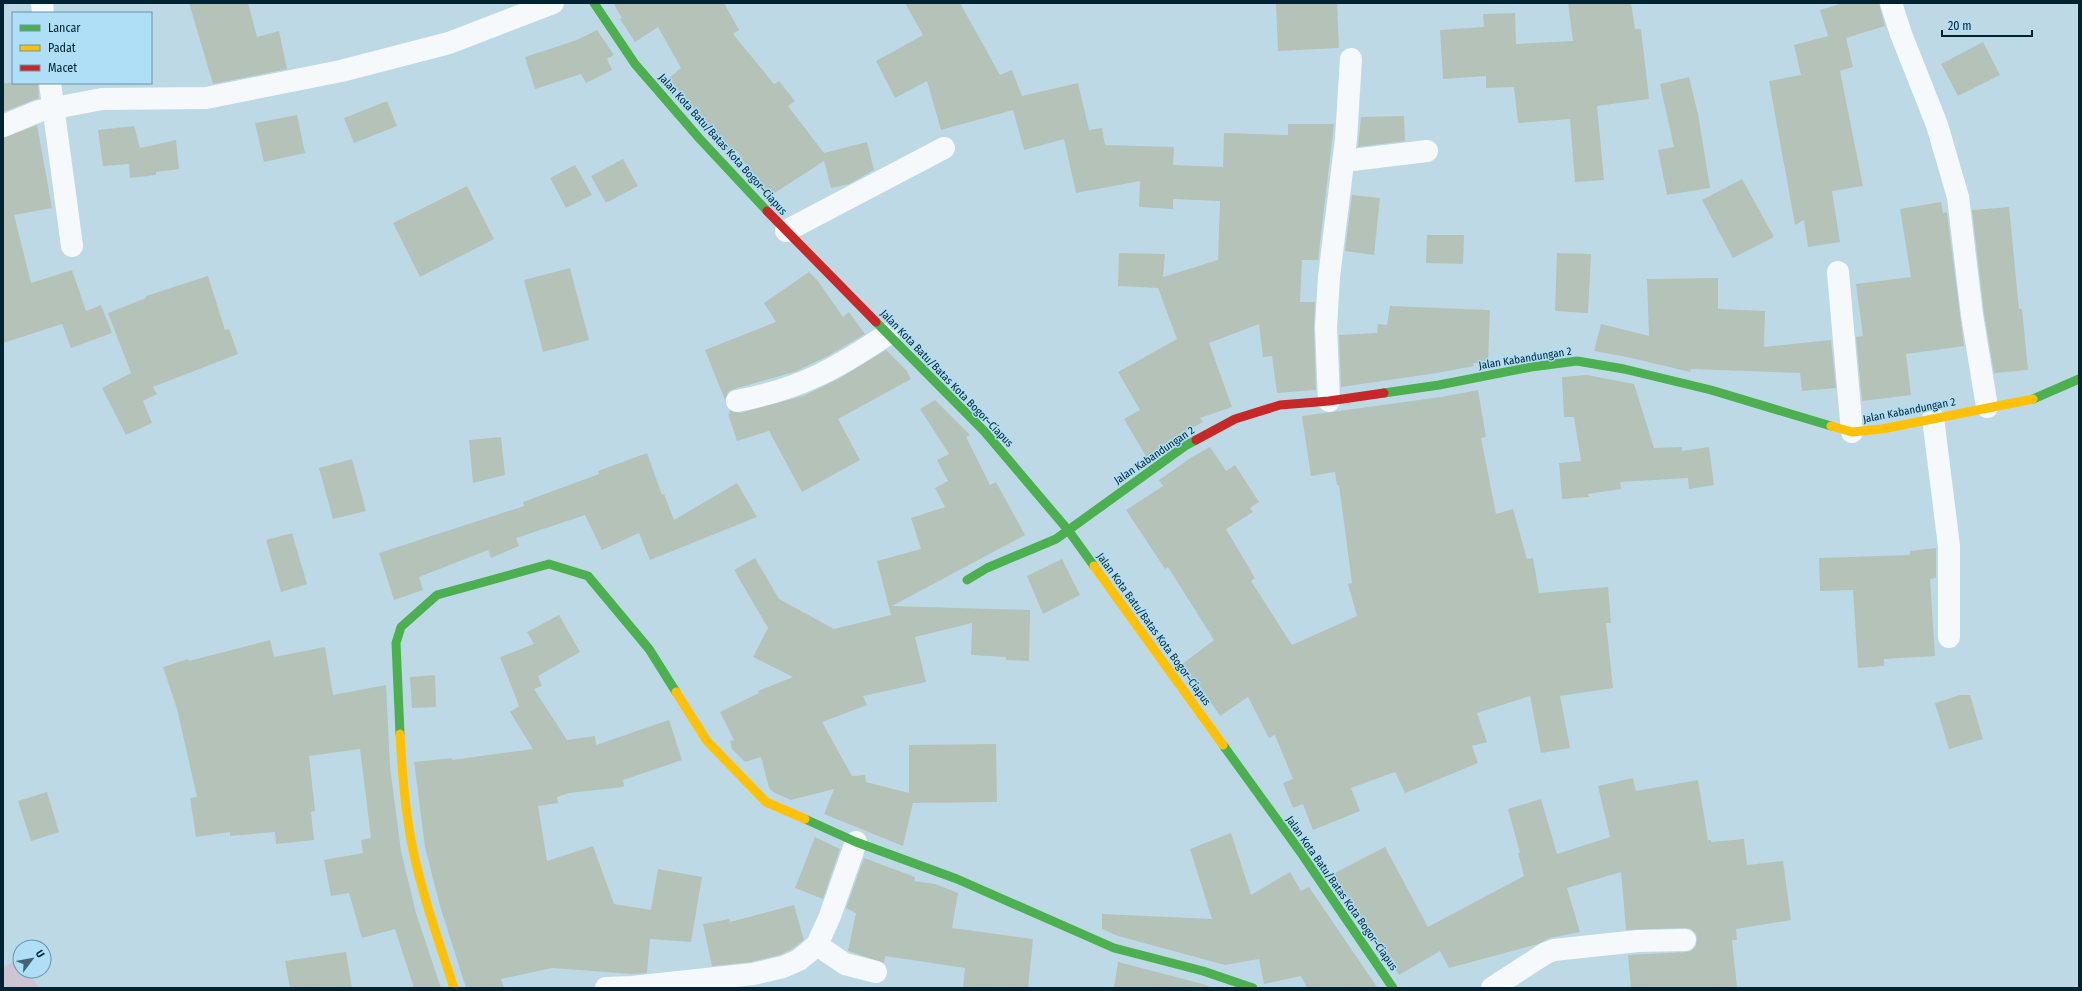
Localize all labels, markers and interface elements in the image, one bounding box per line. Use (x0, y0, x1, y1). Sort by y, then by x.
legend (12, 12, 152, 84)
scale bar (1942, 12, 2032, 38)
text: 20 m (1948, 19, 1972, 33)
text: Lancar (48, 21, 81, 35)
text: Padat (48, 41, 76, 55)
text: Macet (48, 61, 77, 75)
street label: Jalan Kota Batu/Batas Kota Bogor–Ciapus (656, 71, 790, 218)
street label: Jalan Kota Batu/Batas Kota Bogor–Ciapus (878, 307, 1016, 450)
street label: Jalan Kabandungan 2 (1478, 345, 1573, 372)
street label: Jalan Kabandungan 2 (1862, 395, 1957, 426)
street label: Jalan Kabandungan 2 (1112, 424, 1197, 487)
street label: Jalan Kota Batu/Batas Kota Bogor–Ciapus (1094, 550, 1214, 708)
street label: Jalan Kota Batu/Batas Kota Bogor–Ciapus (1283, 814, 1400, 973)
north arrow (12, 939, 52, 979)
text: U (33, 948, 47, 960)

